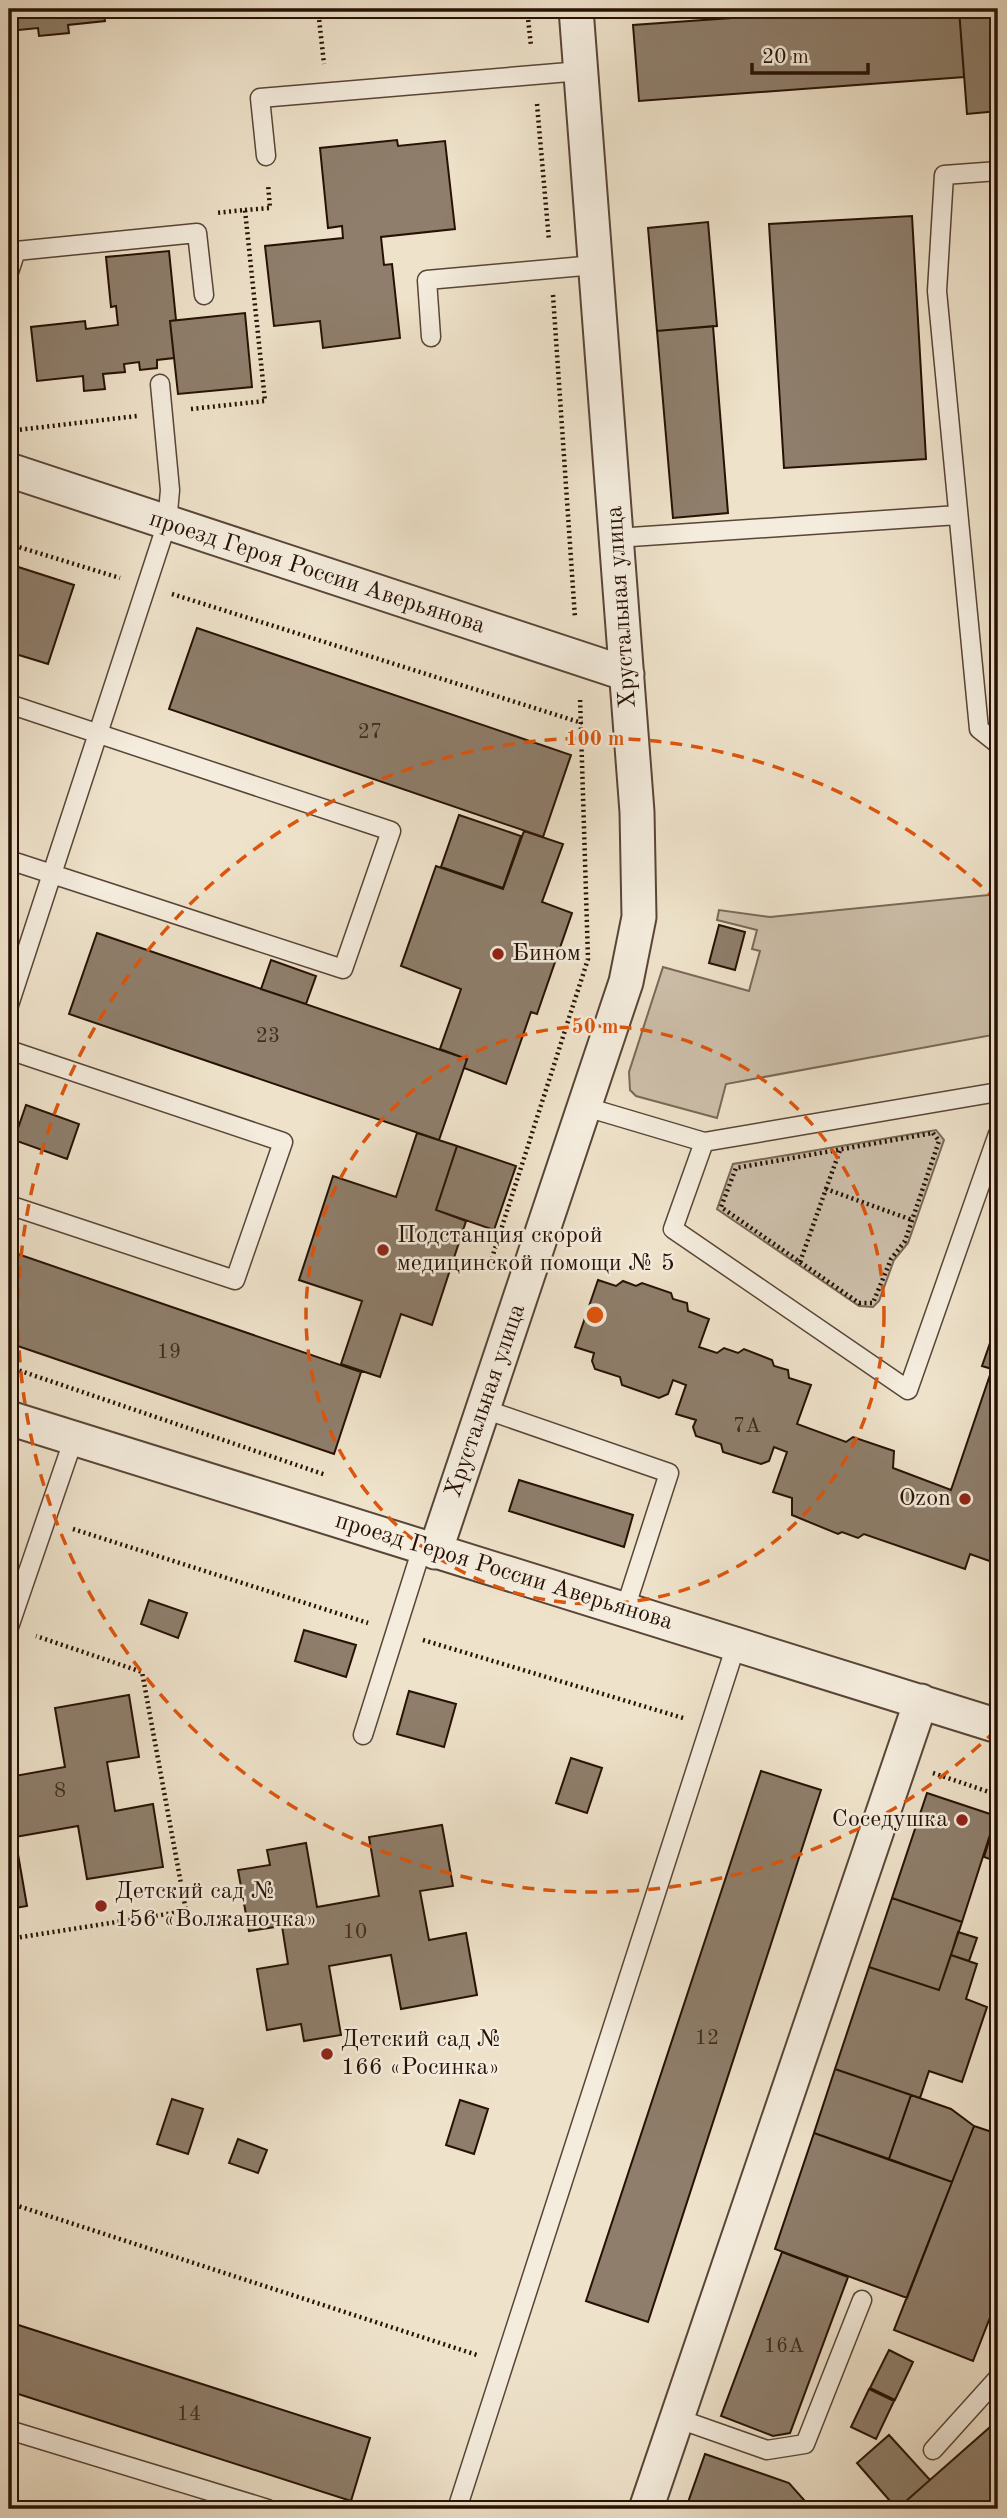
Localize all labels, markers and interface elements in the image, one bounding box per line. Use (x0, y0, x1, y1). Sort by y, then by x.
scale bar (752, 32, 867, 76)
text: 20 m (762, 47, 809, 68)
street label: Хрустальная улица (603, 505, 641, 709)
street label: проезд Героя России Аверьянова (146, 507, 488, 639)
house number: 27 (358, 722, 382, 743)
text: 100 m (565, 729, 625, 750)
place label: Бином (512, 942, 581, 966)
marker: Бином (490, 946, 506, 962)
text: 50 m (571, 1017, 619, 1038)
house number: 23 (256, 1026, 280, 1047)
place label: Подстанция скорой медицинской помощи № 5 (397, 1224, 675, 1276)
marker: Подстанция скорой медицинской помощи № 5 (375, 1242, 391, 1258)
street label: Хрустальная улица (442, 1301, 530, 1501)
centre of rings (583, 1303, 607, 1327)
house number: 19 (157, 1342, 181, 1363)
house number: 7А (733, 1416, 761, 1437)
place label: Ozon (899, 1487, 951, 1511)
marker: Ozon (957, 1491, 973, 1507)
street label: проезд Героя России Аверьянова (332, 1509, 676, 1635)
house number: 8 (54, 1781, 66, 1802)
place label: Соседушка (832, 1808, 948, 1832)
marker: Соседушка (954, 1812, 970, 1828)
place label: Детский сад № 156 «Волжаночка» (115, 1880, 317, 1932)
marker: Детский сад № 156 «Волжаночка» (93, 1898, 109, 1914)
house number: 10 (343, 1922, 367, 1943)
place label: Детский сад № 166 «Росинка» (341, 2028, 503, 2080)
house number: 12 (695, 2028, 719, 2049)
marker: Детский сад № 166 «Росинка» (319, 2046, 335, 2062)
house number: 16А (764, 2336, 804, 2357)
house number: 14 (177, 2404, 201, 2425)

